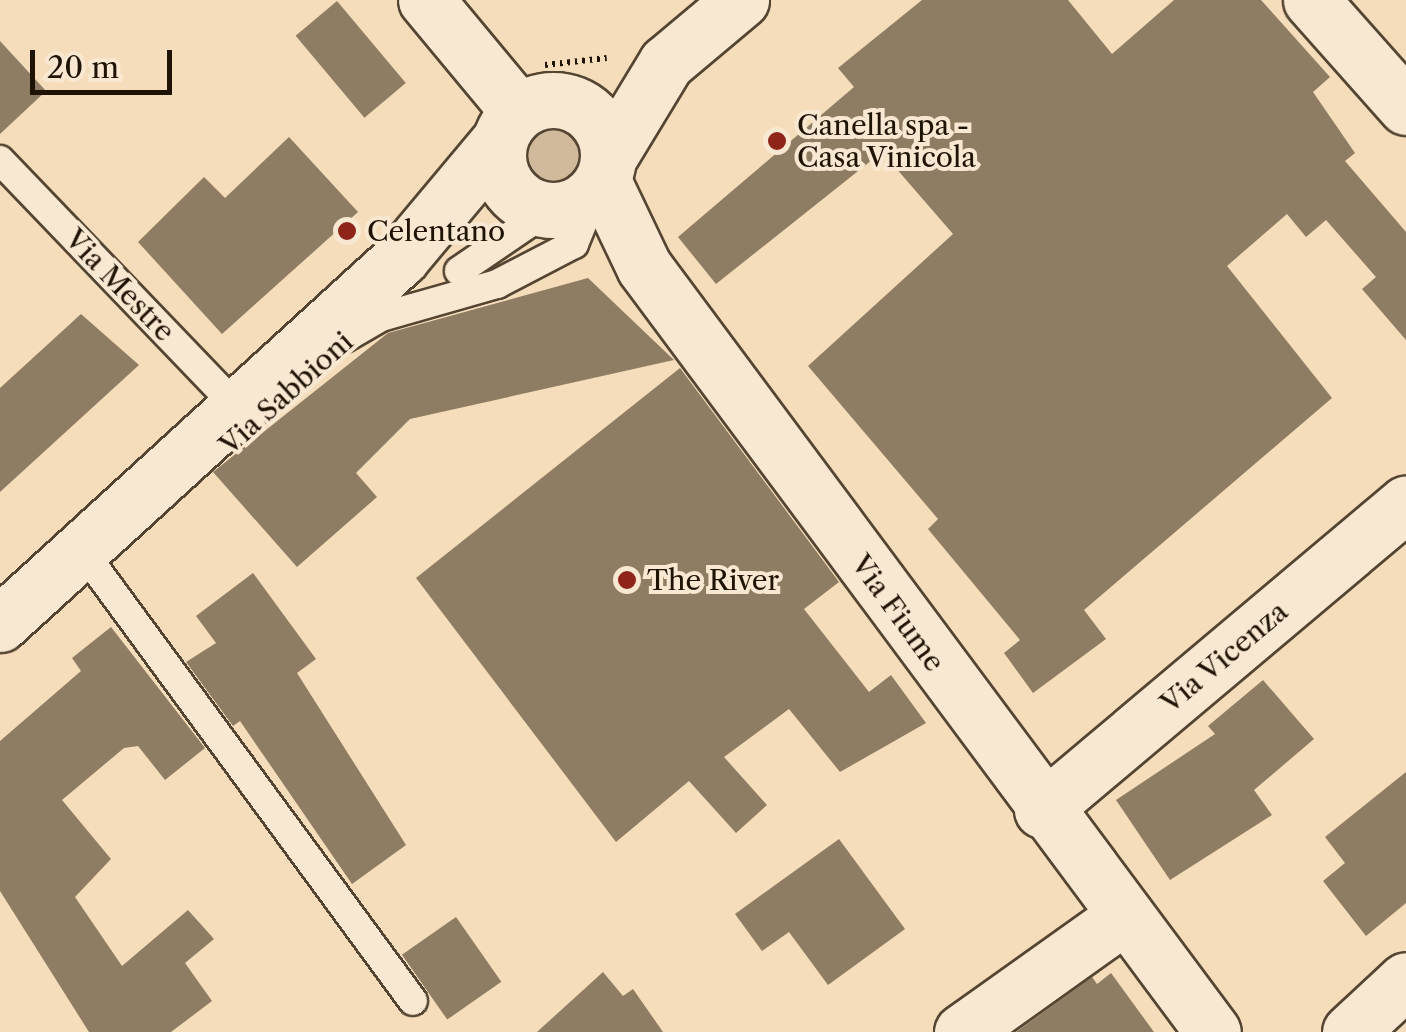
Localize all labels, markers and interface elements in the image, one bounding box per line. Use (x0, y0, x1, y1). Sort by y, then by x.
scale bar (35, 30, 178, 92)
text: 20 m (47, 49, 119, 86)
place label: Canella spa - Casa Vinicola (797, 108, 978, 174)
marker: Canella spa - Casa Vinicola (766, 130, 788, 152)
place label: Celentano (367, 214, 505, 248)
marker: Celentano (336, 220, 358, 242)
street label: Via Mestre (58, 222, 182, 348)
street label: Via Sabbioni (212, 324, 360, 462)
street label: Via Fiume (844, 548, 952, 678)
place label: The River (647, 563, 779, 597)
marker: The River (616, 569, 638, 591)
street label: Via Vicenza (1153, 594, 1295, 720)

